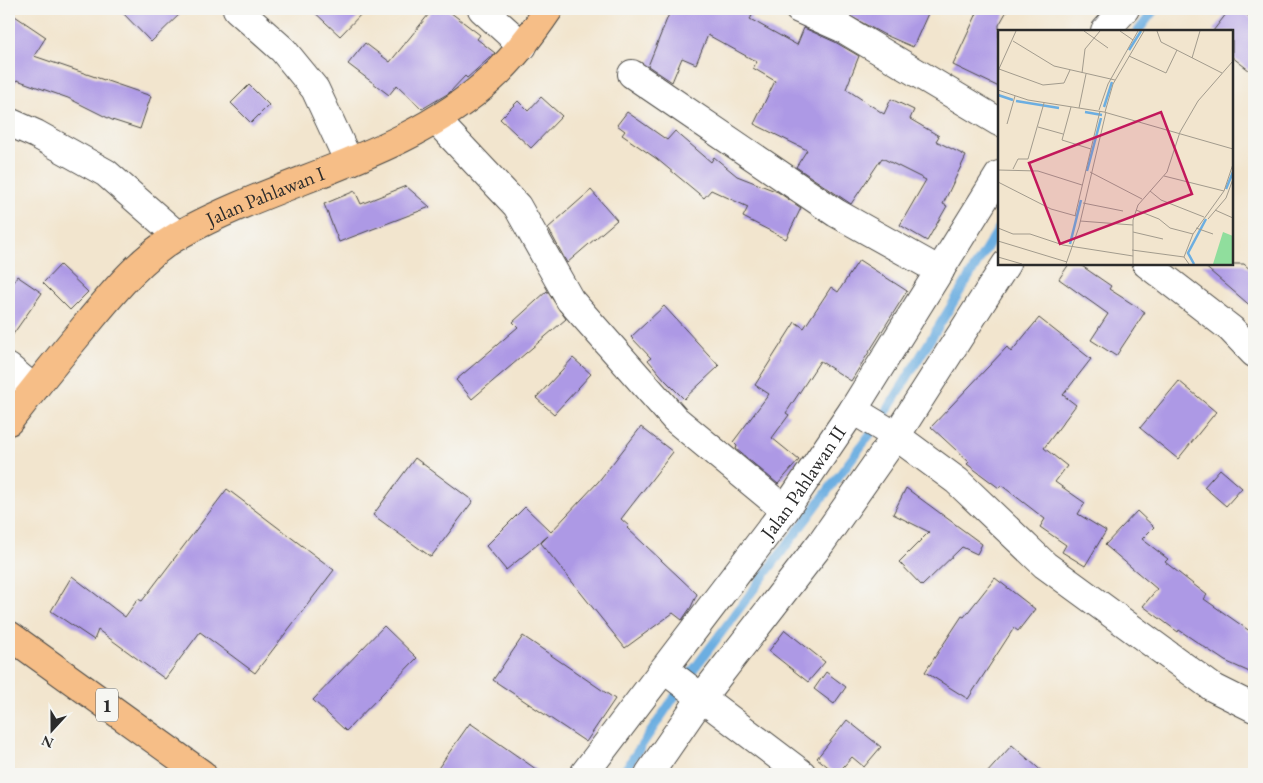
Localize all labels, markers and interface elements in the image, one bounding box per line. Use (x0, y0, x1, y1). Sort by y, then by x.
inset map (998, 30, 1233, 265)
street label: Jalan Pahlawan I (200, 160, 328, 233)
street label: Jalan Pahlawan II (753, 420, 852, 546)
road number: 1 (96, 688, 118, 722)
north arrow (28, 706, 78, 756)
text: N (38, 731, 56, 753)

